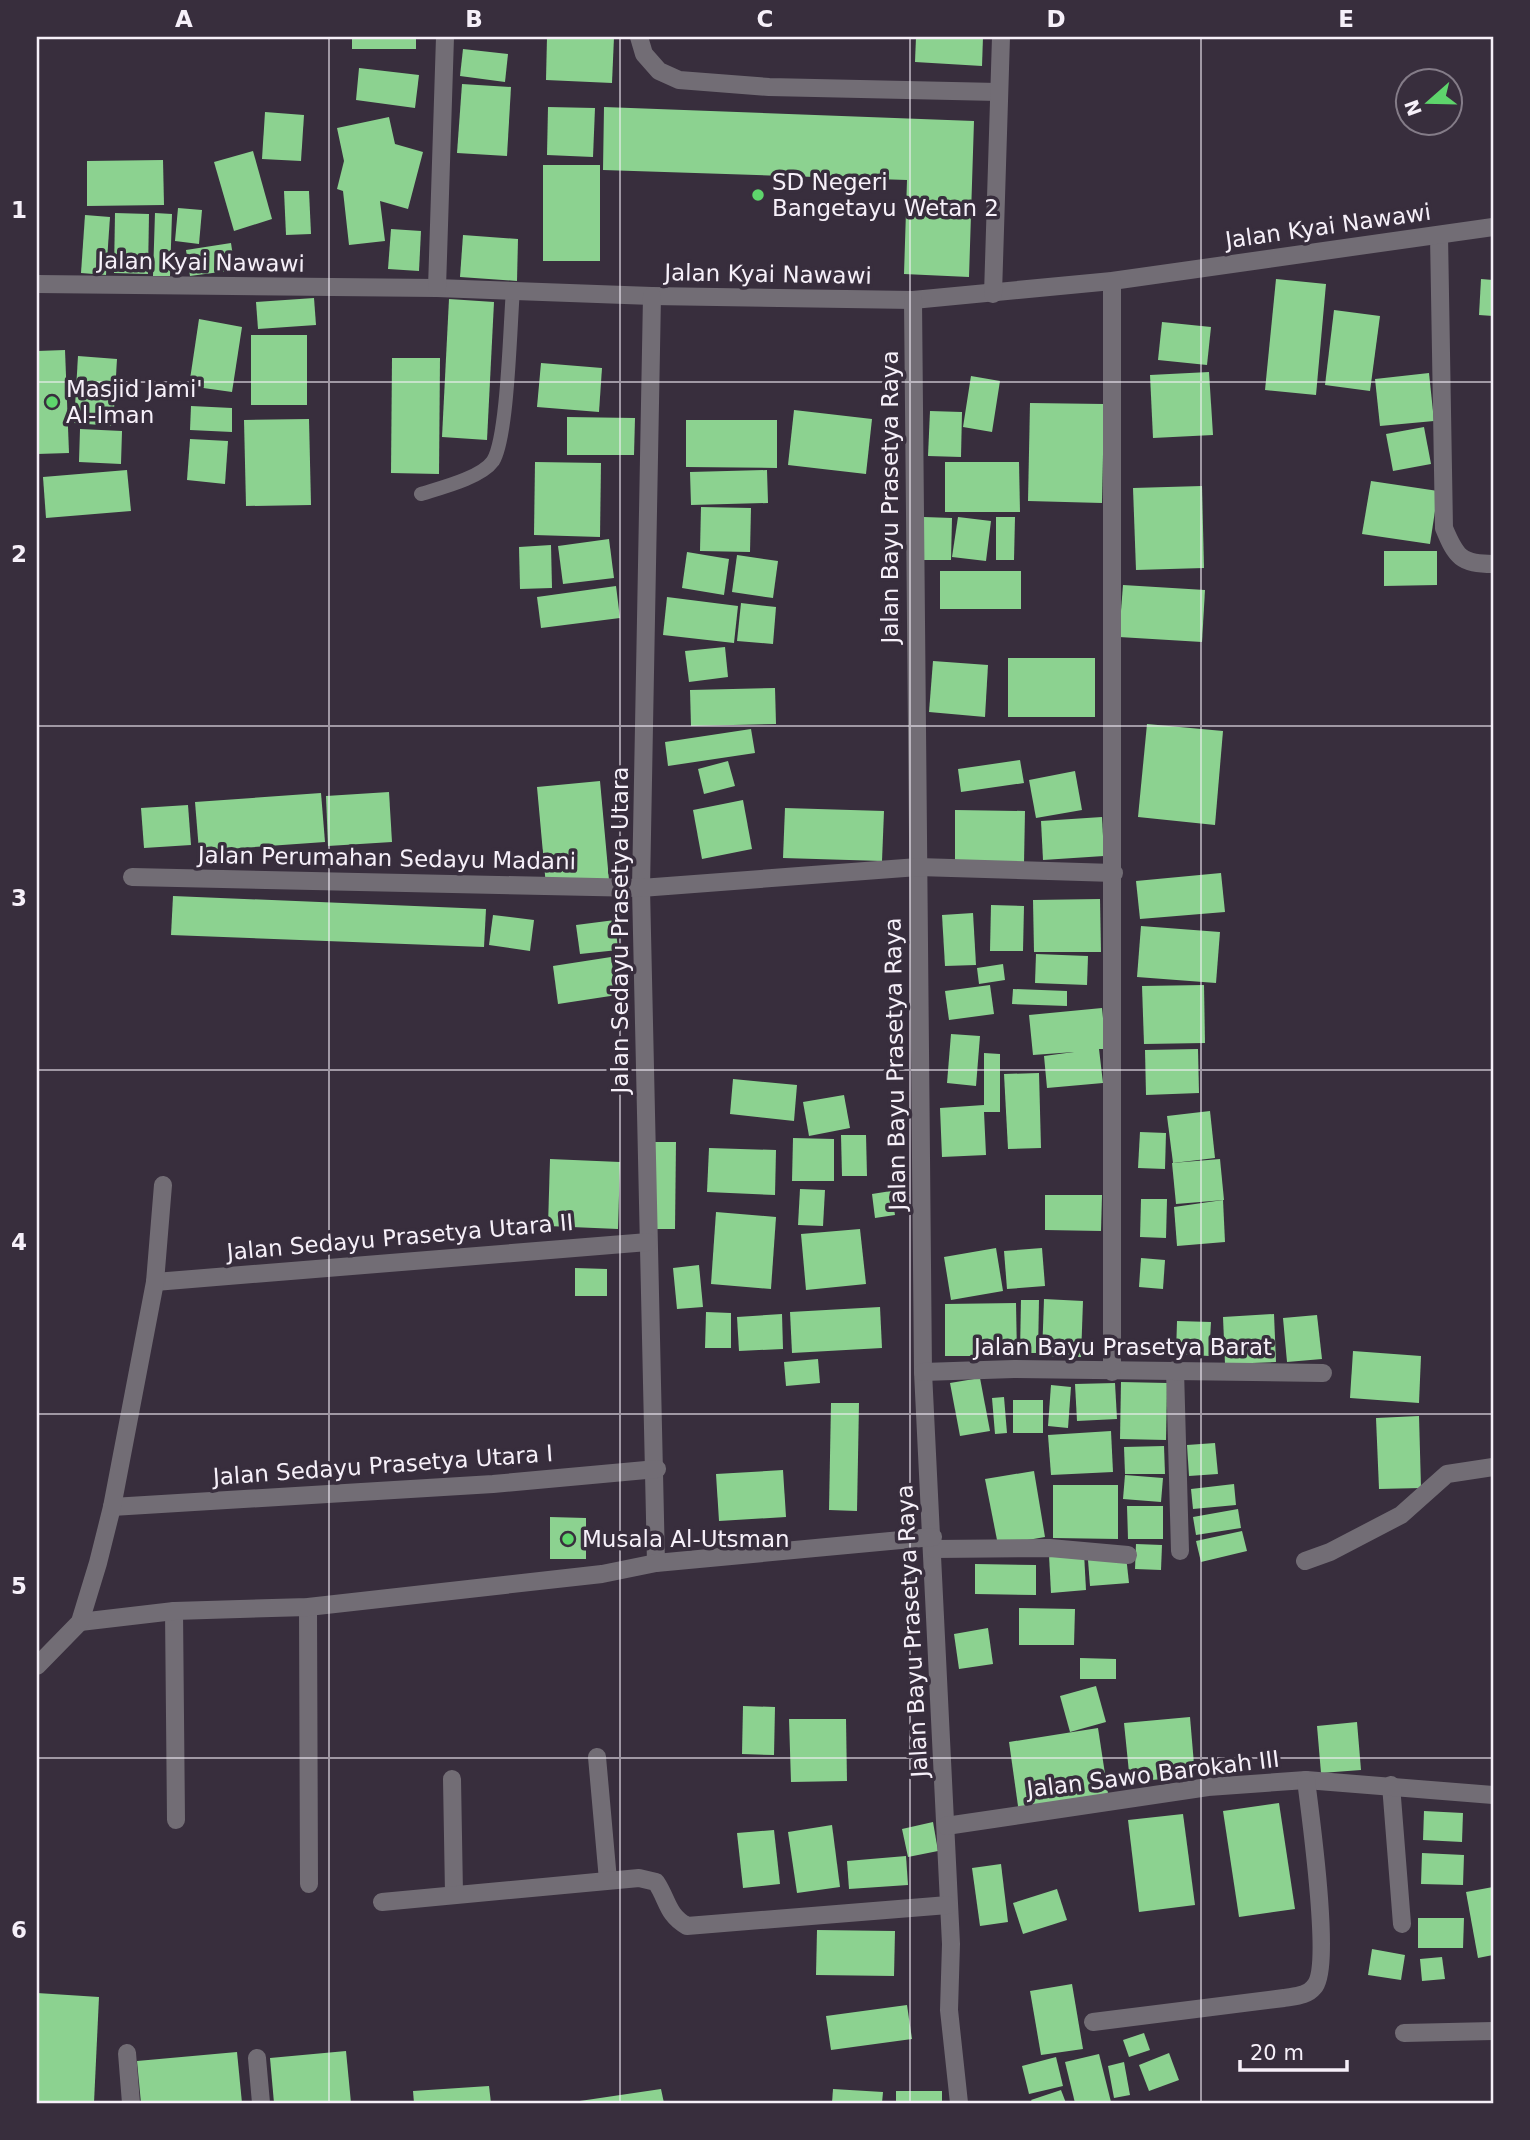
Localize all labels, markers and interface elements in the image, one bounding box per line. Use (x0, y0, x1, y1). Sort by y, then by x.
text: A (175, 6, 193, 32)
text: B (465, 6, 483, 32)
text: C (757, 6, 773, 32)
text: D (1046, 6, 1066, 32)
text: E (1338, 6, 1354, 32)
north arrow (1394, 66, 1464, 136)
text: N (1400, 97, 1426, 119)
place label: SD Negeri Bangetayu Wetan 2 (772, 169, 999, 221)
marker: SD Negeri Bangetayu Wetan 2 (750, 187, 766, 203)
text: 1 (11, 197, 27, 223)
street label: Jalan Kyai Nawawi (1221, 199, 1433, 254)
street label: Jalan Kyai Nawawi (95, 247, 305, 277)
street label: Jalan Kyai Nawawi (662, 259, 872, 289)
street label: Jalan Bayu Prasetya Raya (877, 350, 903, 646)
place label: Masjid Jami' Al-Iman (66, 376, 203, 428)
marker: Masjid Jami' Al-Iman (44, 394, 60, 410)
text: 2 (11, 541, 27, 567)
street label: Jalan Sedayu Prasetya Utara (607, 767, 633, 1095)
street label: Jalan Perumahan Sedayu Madani (196, 842, 576, 874)
text: 3 (11, 885, 27, 911)
street label: Jalan Bayu Prasetya Raya (879, 917, 911, 1213)
street label: Jalan Sedayu Prasetya Utara II (224, 1209, 574, 1265)
text: 4 (11, 1229, 27, 1255)
street label: Jalan Bayu Prasetya Barat (972, 1334, 1272, 1360)
street label: Jalan Sedayu Prasetya Utara I (210, 1440, 554, 1490)
street label: Jalan Bayu Prasetya Raya (891, 1484, 933, 1780)
place label: Musala Al-Utsman (582, 1526, 790, 1552)
marker: Musala Al-Utsman (560, 1531, 576, 1547)
text: 5 (11, 1573, 27, 1599)
street label: Jalan Sawo Barokah III (1023, 1746, 1281, 1803)
text: 6 (11, 1917, 27, 1943)
scale bar (1240, 2028, 1346, 2072)
text: 20 m (1250, 2041, 1304, 2065)

